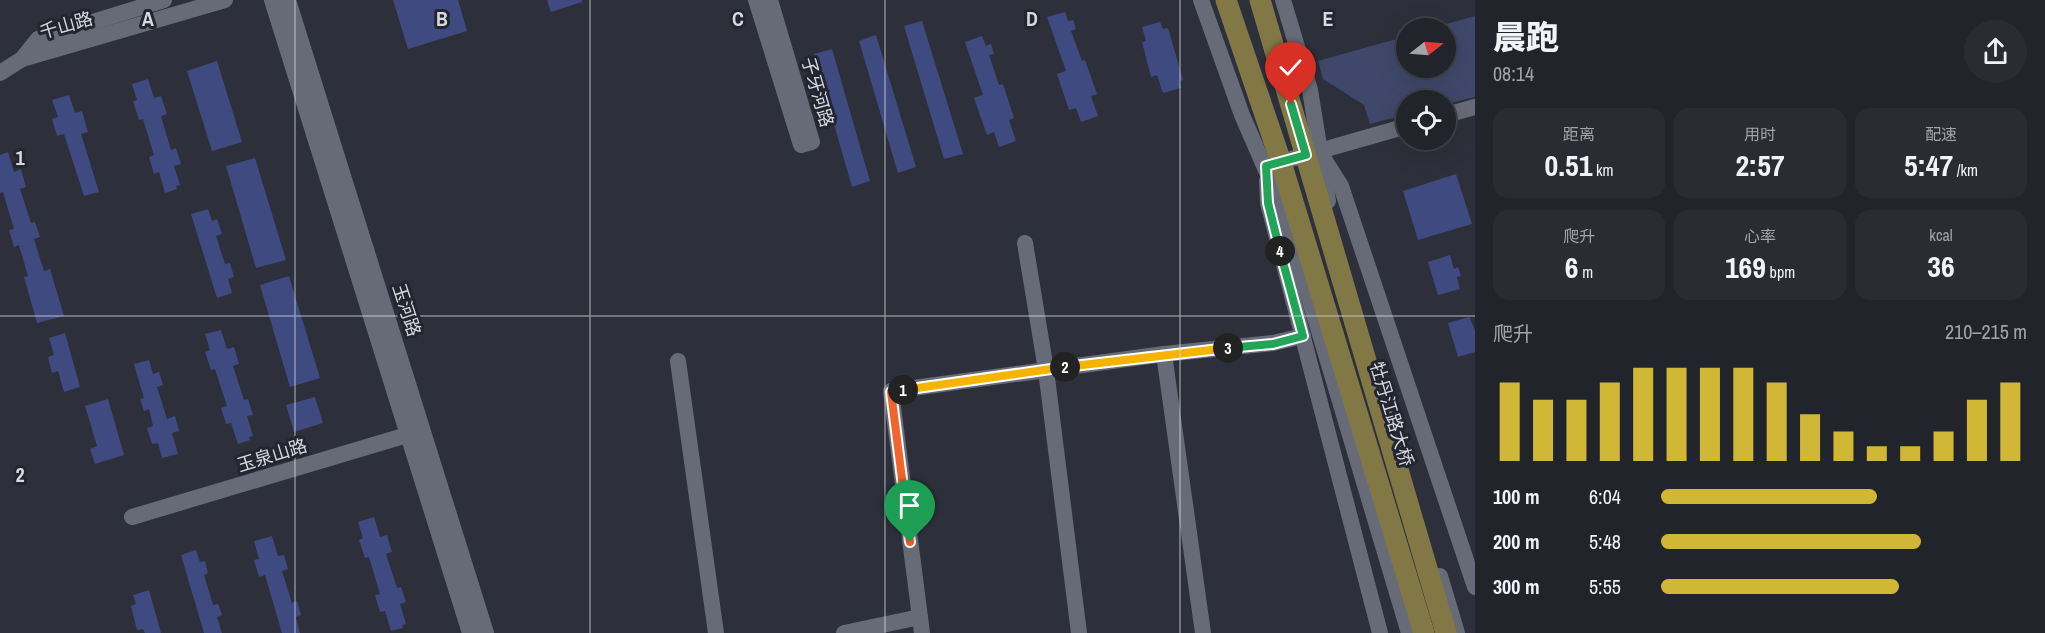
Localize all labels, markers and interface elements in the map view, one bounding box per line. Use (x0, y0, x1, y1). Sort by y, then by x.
text: A (142, 5, 154, 32)
text: B (436, 5, 448, 32)
text: C (732, 5, 744, 32)
text: D (1026, 5, 1038, 32)
text: E (1323, 5, 1334, 32)
street label: 千山路 (37, 6, 95, 44)
text: 晨跑 (1493, 15, 1559, 59)
north arrow (1396, 18, 1456, 78)
map controls (1396, 18, 1456, 150)
button: share (1964, 20, 2027, 83)
pin (1265, 42, 1316, 104)
icon: check (1274, 51, 1307, 84)
street label: 子牙河路 (796, 54, 840, 130)
text: 08:14 (1493, 60, 1534, 87)
button: locate (1396, 90, 1456, 150)
text: 距离 (1563, 123, 1595, 145)
text: 用时 (1744, 123, 1776, 145)
text: 配速 (1925, 123, 1957, 145)
text: 1 (15, 144, 25, 171)
text: 0.51 (1544, 145, 1592, 185)
text: 2:57 (1735, 145, 1785, 185)
text: 5:47 (1904, 145, 1953, 185)
text: km (1592, 159, 1614, 181)
text: /km (1953, 159, 1978, 181)
text: kcal (1929, 224, 1953, 246)
text: 爬升 (1563, 225, 1595, 247)
text: 心率 (1744, 225, 1776, 247)
pin: 4 (1265, 236, 1295, 266)
text: 4 (1276, 240, 1284, 262)
text: 36 (1927, 246, 1955, 286)
text: 6 (1565, 247, 1579, 287)
text: 169 (1725, 247, 1766, 287)
text: m (1579, 261, 1593, 283)
text: bpm (1766, 261, 1795, 283)
street label: 玉河路 (387, 280, 427, 340)
text: 210–215 m (1945, 318, 2027, 345)
text: 爬升 (1493, 320, 1533, 347)
pin: 3 (1213, 333, 1243, 363)
text: 3 (1224, 337, 1232, 359)
pin: 2 (1050, 352, 1080, 382)
text: 2 (1061, 356, 1069, 378)
street label: 牡丹江路大桥 (1364, 359, 1420, 469)
pin: 1 (888, 375, 918, 405)
text: 1 (899, 379, 907, 401)
street label: 玉泉山路 (234, 433, 310, 477)
text: 2 (15, 461, 25, 488)
pin (884, 480, 935, 542)
text: 100 m (1493, 483, 1540, 510)
text: 6:04 (1589, 483, 1621, 510)
icon: arrive (893, 489, 926, 522)
text: 200 m (1493, 528, 1540, 555)
text: 5:48 (1589, 528, 1621, 555)
text: 300 m (1493, 573, 1540, 600)
text: 5:55 (1589, 573, 1621, 600)

